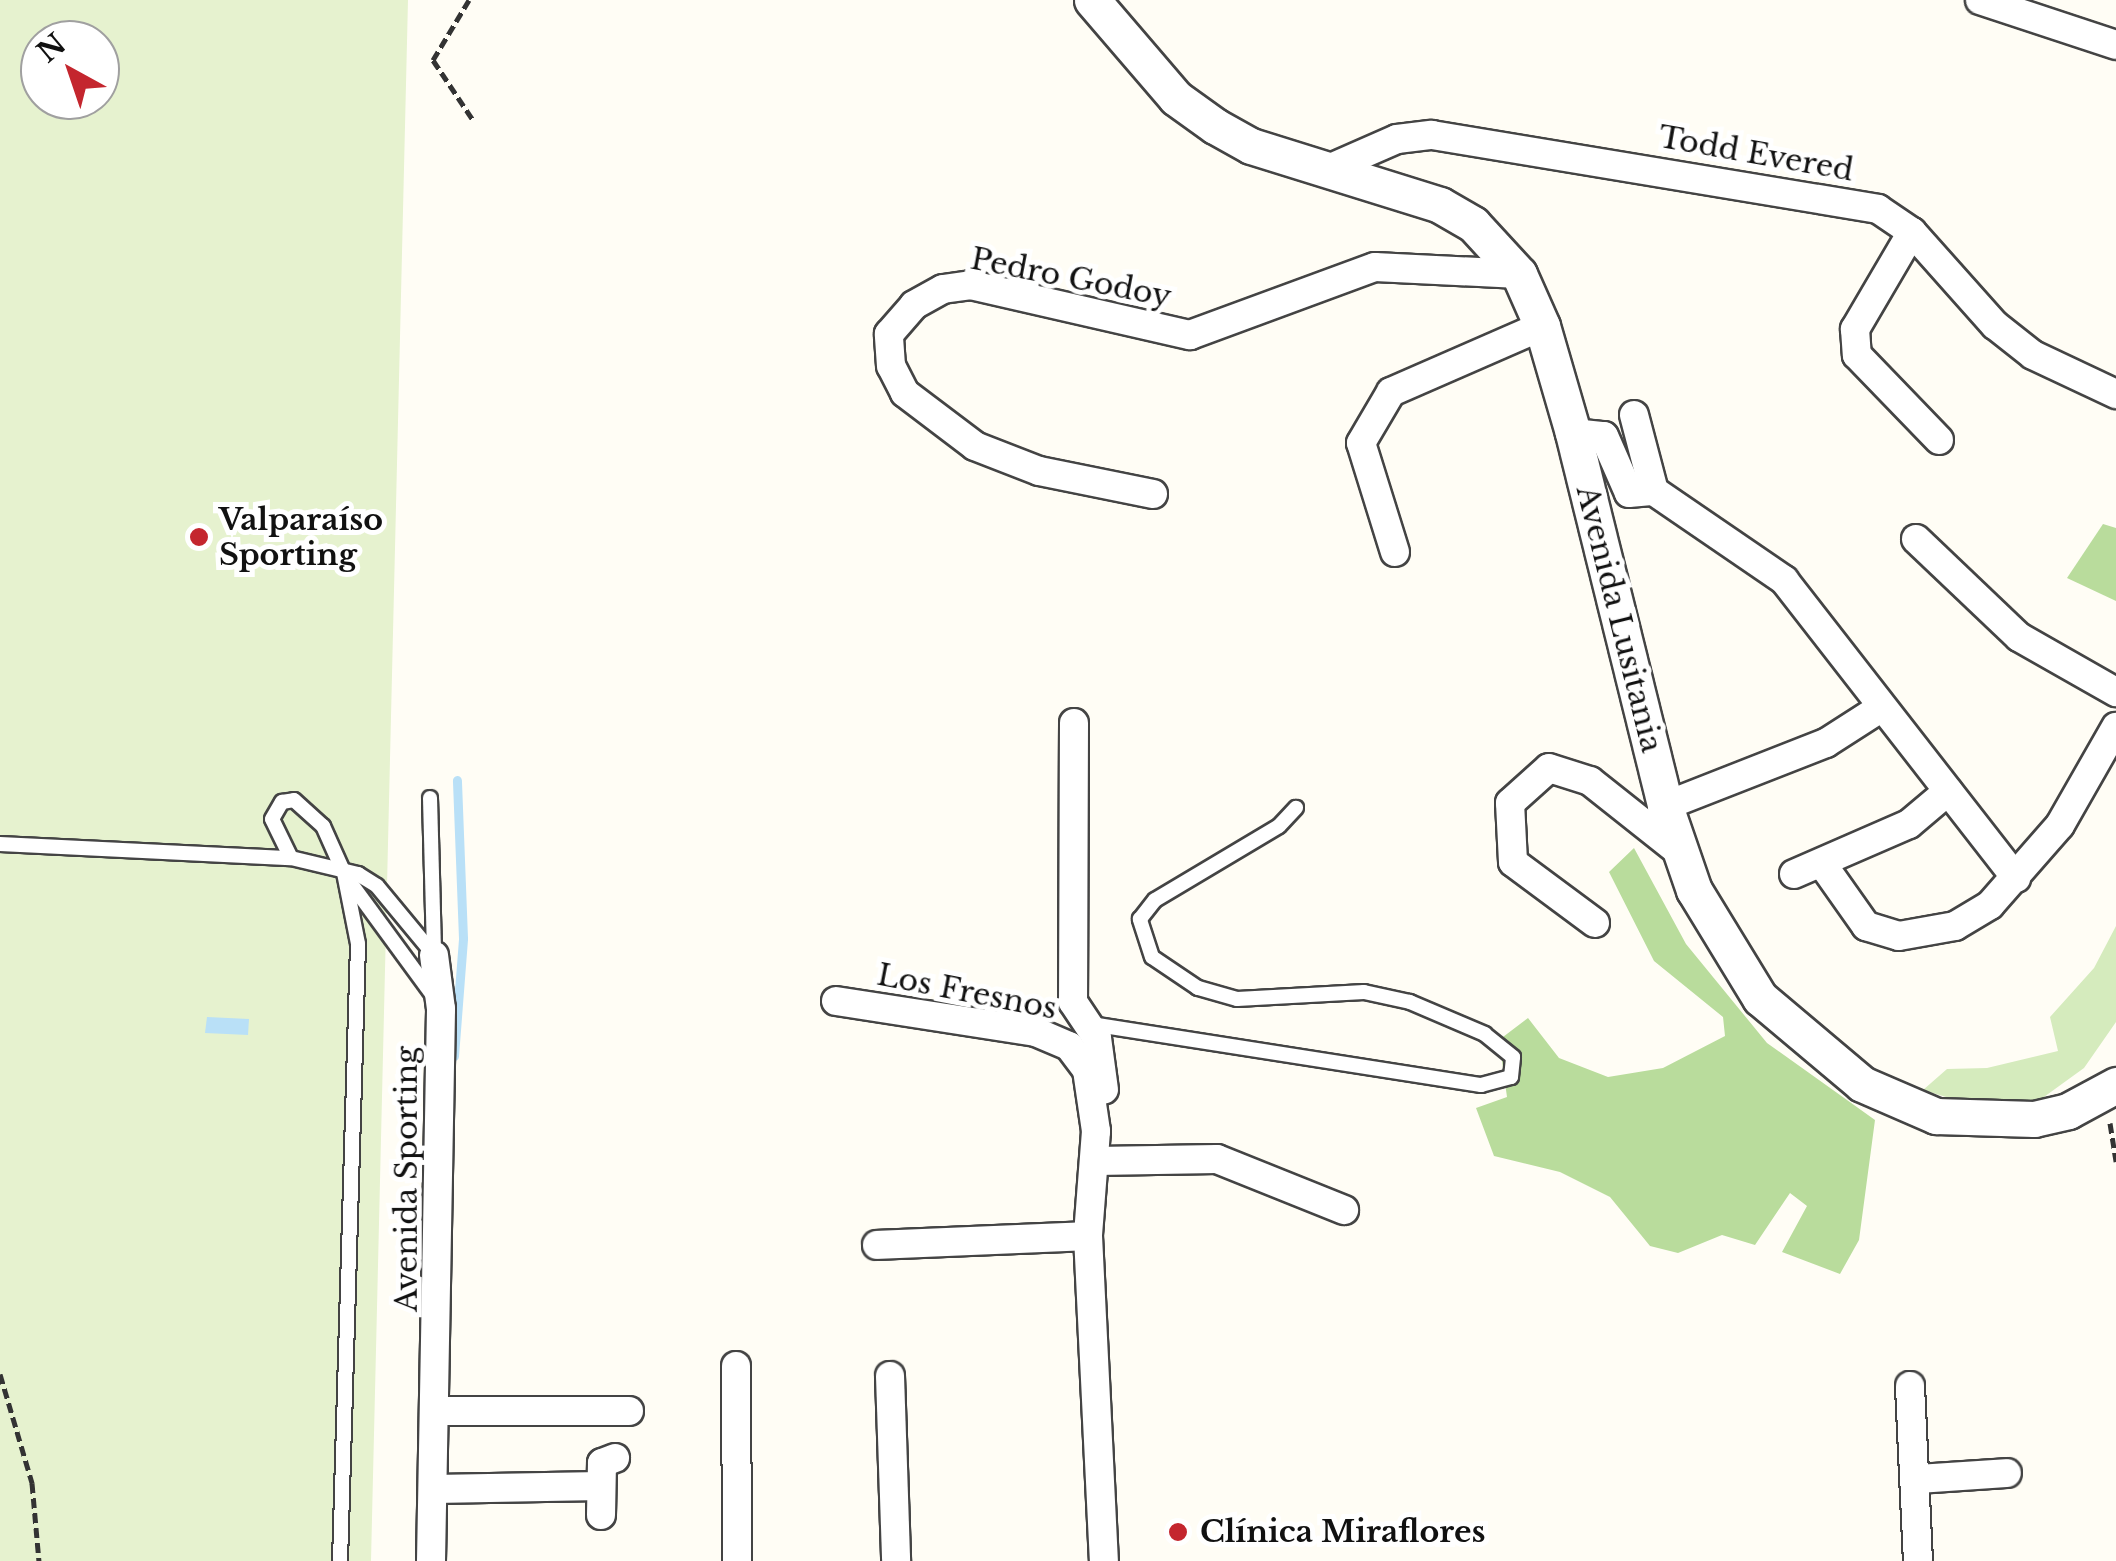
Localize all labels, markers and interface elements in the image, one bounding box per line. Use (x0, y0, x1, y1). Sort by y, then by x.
north arrow (20, 20, 120, 120)
text: N (30, 26, 73, 70)
street label: Todd Evered (1656, 119, 1856, 189)
street label: Pedro Godoy (968, 241, 1174, 315)
street label: Avenida Lusitania (1568, 482, 1670, 756)
place label: Valparaíso Sporting (219, 502, 383, 572)
marker: Valparaíso Sporting (188, 526, 210, 548)
street label: Los Fresnos (874, 957, 1060, 1027)
street label: Avenida Sporting (389, 1046, 425, 1312)
place label: Clínica Miraflores (1200, 1514, 1486, 1550)
marker: Clínica Miraflores (1165, 1519, 1191, 1545)

